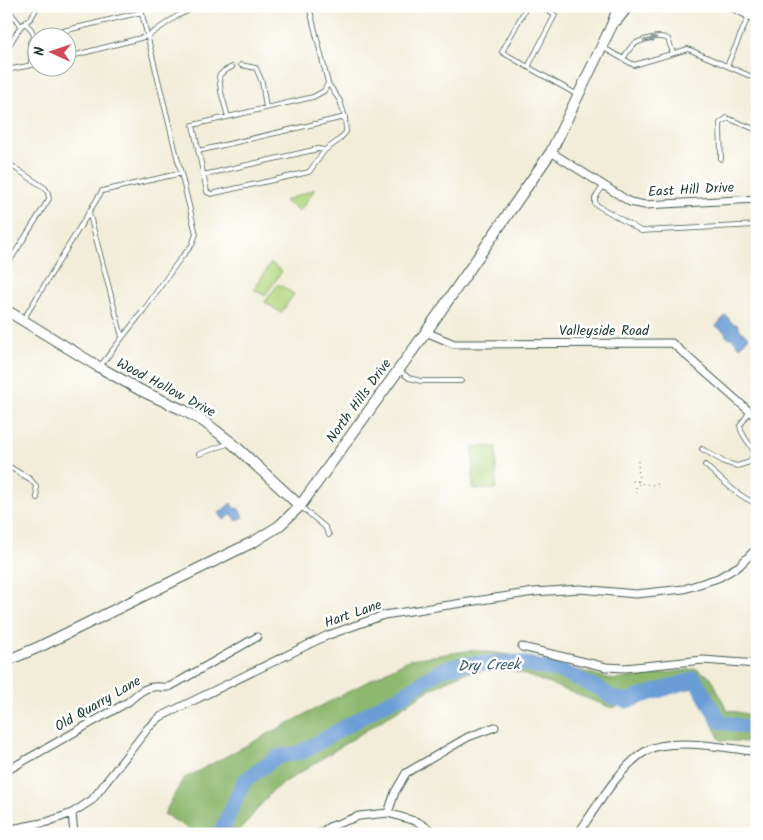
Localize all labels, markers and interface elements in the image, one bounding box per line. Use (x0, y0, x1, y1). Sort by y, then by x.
north arrow (28, 28, 78, 78)
one-way arrow (642, 35, 657, 43)
text: N (29, 46, 51, 56)
street label: East Hill Drive (647, 177, 735, 203)
street label: Valleyside Road (559, 320, 650, 342)
street label: Wood Hollow Drive (113, 353, 220, 424)
street label: North Hills Drive (321, 354, 398, 448)
street label: Hart Lane (321, 594, 385, 634)
water label: Dry Creek (458, 653, 522, 679)
street label: Old Quarry Lane (51, 670, 146, 738)

